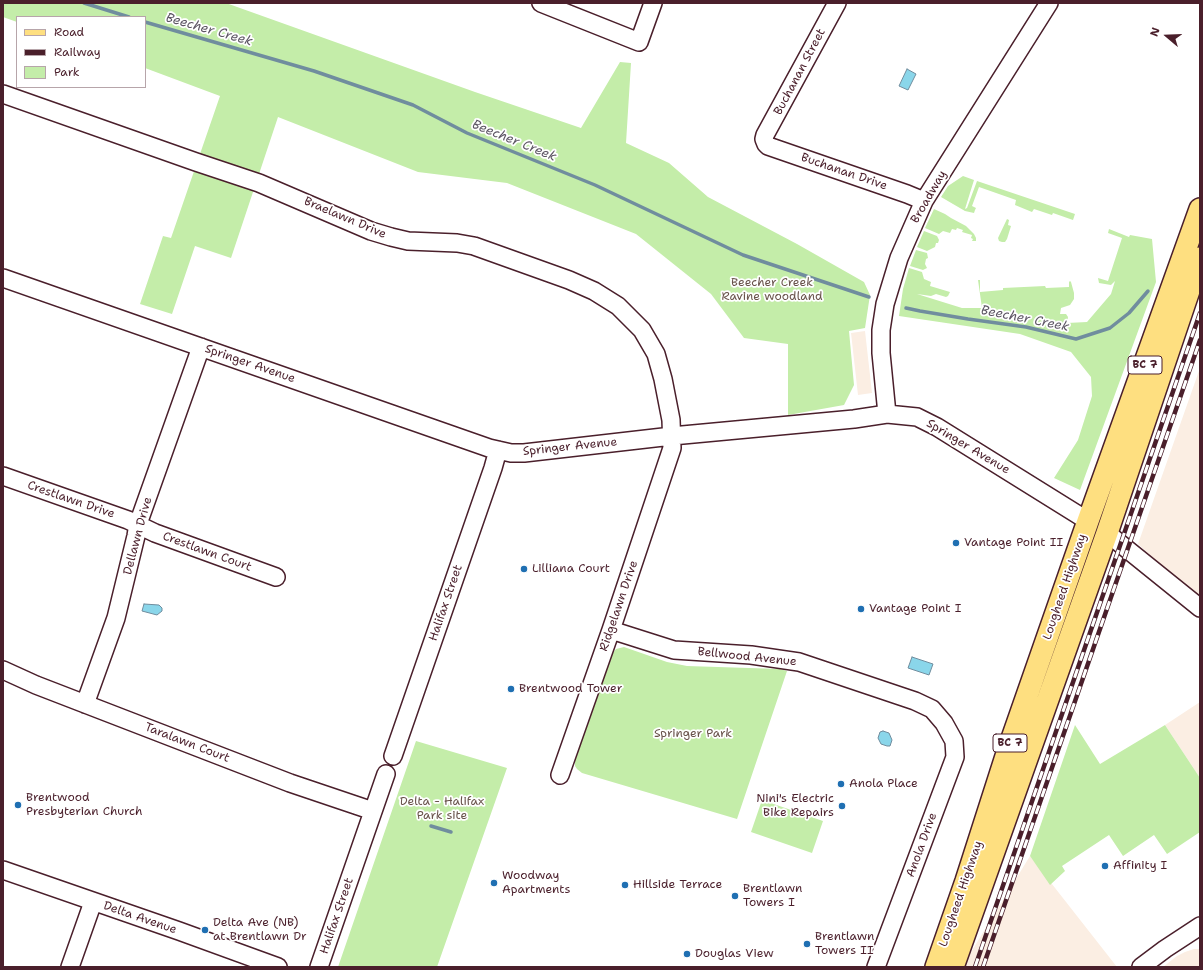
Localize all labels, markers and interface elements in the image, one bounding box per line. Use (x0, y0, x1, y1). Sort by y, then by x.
water label: Beecher Creek (164, 10, 254, 50)
legend (16, 16, 146, 88)
north arrow (1147, 16, 1187, 56)
text: Road (54, 24, 84, 40)
text: N (1147, 25, 1164, 38)
street label: Buchanan Street (771, 26, 829, 118)
text: Railway (54, 44, 101, 60)
text: Park (54, 64, 80, 80)
water label: Beecher Creek (470, 117, 558, 165)
street label: Buchanan Drive (799, 151, 889, 193)
street label: Broadway (908, 168, 950, 226)
street label: Braelawn Drive (302, 194, 388, 242)
park label: Beecher Creek Ravine woodland (721, 276, 823, 304)
water label: Beecher Creek (980, 303, 1070, 335)
street label: Springer Avenue (203, 342, 297, 386)
road number: BC 7 (1128, 356, 1162, 374)
street label: Springer Avenue (924, 416, 1012, 478)
street label: Springer Avenue (522, 435, 618, 459)
street label: Crestlawn Drive (25, 478, 117, 522)
street label: Dellawn Drive (121, 495, 155, 577)
street label: Crestlawn Court (161, 529, 253, 575)
street label: Lougheed Highway (1040, 532, 1090, 642)
place label: Vantage Point II (964, 536, 1063, 550)
marker: Vantage Point II (951, 538, 961, 548)
street label: Ridgelawn Drive (597, 559, 641, 653)
place label: Lilliana Court (532, 562, 610, 576)
street label: Halifax Street (426, 563, 466, 643)
marker: Lilliana Court (519, 564, 529, 574)
place label: Vantage Point I (869, 602, 961, 616)
marker: Vantage Point I (856, 604, 866, 614)
street label: Bellwood Avenue (697, 645, 797, 669)
place label: Brentwood Tower (519, 682, 622, 696)
marker: Brentwood Tower (506, 684, 516, 694)
street label: Taralawn Court (142, 720, 232, 766)
park label: Springer Park (654, 727, 732, 741)
road number: BC 7 (993, 734, 1027, 752)
place label: Anola Place (849, 777, 918, 791)
marker: Anola Place (836, 779, 846, 789)
place label: Brentwood Presbyterian Church (26, 791, 142, 819)
place label: Nini's Electric Bike Repairs (756, 792, 834, 820)
park label: Delta - Halifax Park site (400, 795, 484, 823)
marker: Brentwood Presbyterian Church (13, 800, 23, 810)
marker: Nini's Electric Bike Repairs (837, 801, 847, 811)
street label: Anola Drive (904, 811, 940, 879)
street label: Lougheed Highway (936, 839, 986, 949)
place label: Affinity I (1113, 859, 1167, 873)
marker: Affinity I (1100, 861, 1110, 871)
place label: Woodway Apartments (502, 869, 571, 897)
street label: Halifax Street (317, 876, 357, 956)
marker: Woodway Apartments (489, 878, 499, 888)
place label: Hillside Terrace (633, 878, 722, 892)
marker: Hillside Terrace (620, 880, 630, 890)
place label: Brentlawn Towers I (743, 882, 802, 910)
marker: Brentlawn Towers I (730, 891, 740, 901)
street label: Delta Avenue (101, 899, 179, 937)
place label: Delta Ave (NB) at Brentlawn Dr (213, 916, 307, 944)
marker: Delta Ave (NB) at Brentlawn Dr (200, 925, 210, 935)
place label: Brentlawn Towers II (815, 930, 874, 958)
marker: Brentlawn Towers II (802, 939, 812, 949)
place label: Douglas View (695, 947, 774, 961)
marker: Douglas View (682, 949, 692, 959)

